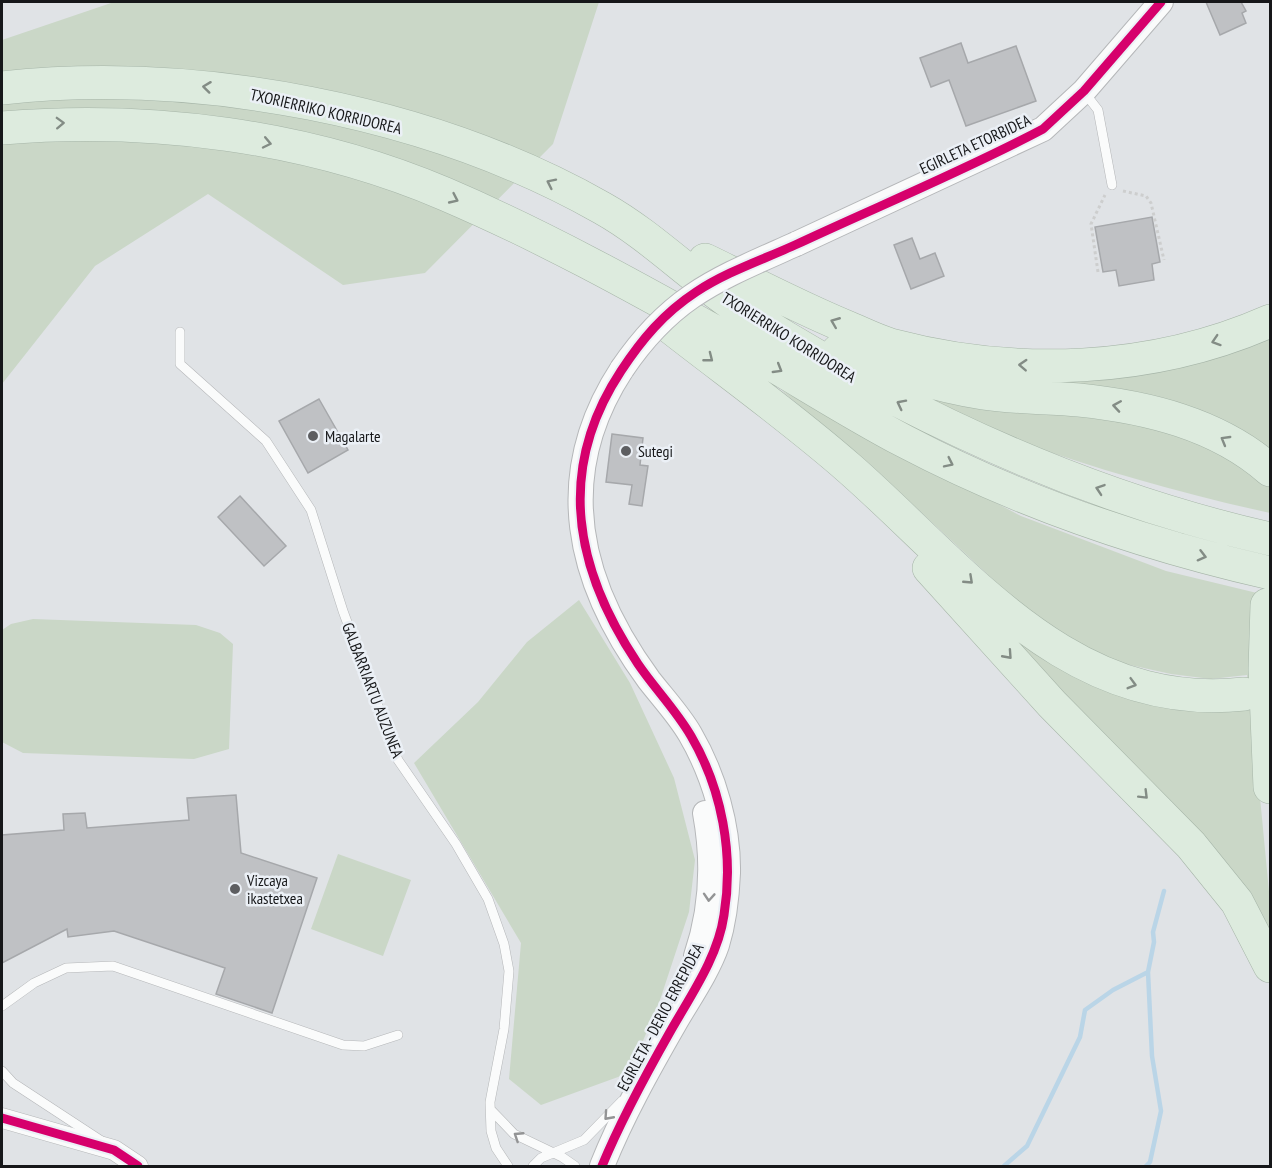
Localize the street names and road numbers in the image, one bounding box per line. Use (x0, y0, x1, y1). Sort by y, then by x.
street label: TXORIERRIKO KORRIDOREA (248, 84, 404, 138)
street label: EGIRLETA ETORBIDEA (916, 109, 1034, 178)
street label: TXORIERRIKO KORRIDOREA (718, 287, 860, 387)
street label: GALBARRIARTU AUZUNEA (338, 619, 408, 761)
street label: EGIRLETA - DERIO ERREPIDEA (612, 939, 708, 1094)

